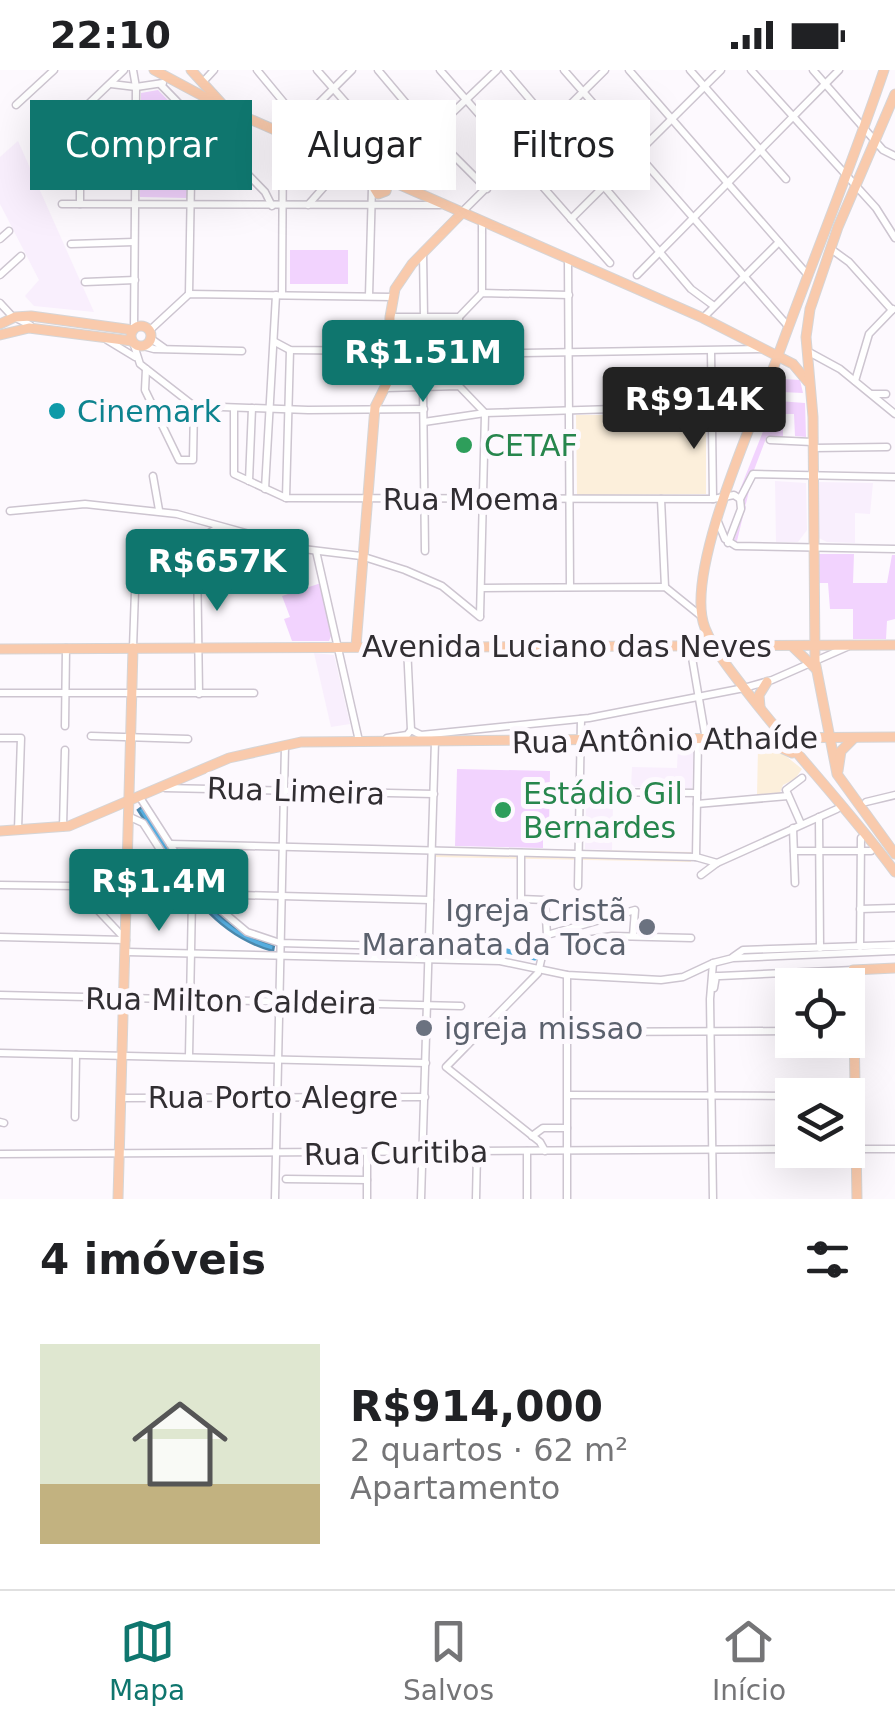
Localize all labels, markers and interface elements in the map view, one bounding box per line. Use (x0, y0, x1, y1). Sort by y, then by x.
text: 22:10 (50, 13, 171, 57)
chip: Comprar (30, 100, 252, 190)
chip: Alugar (272, 100, 456, 190)
chip: Filtros (476, 100, 650, 190)
pin: R$1.51M (331, 320, 515, 405)
text: R$1.51M (344, 333, 502, 371)
pin: R$914K (613, 367, 775, 452)
text: R$914K (625, 380, 763, 418)
place label: Cinemark (77, 394, 222, 429)
marker: Cinemark (46, 400, 68, 422)
place label: CETAF (484, 428, 578, 463)
marker: CETAF (453, 434, 475, 456)
street label: Rua Moema (383, 482, 559, 517)
pin: R$657K (136, 529, 298, 614)
text: R$657K (148, 542, 286, 580)
street label: Avenida Luciano das Neves (362, 629, 772, 664)
street label: Rua Antônio Athaíde (512, 720, 818, 760)
street label: Rua Limeira (206, 770, 386, 812)
place label: Estádio Gil Bernardes (523, 776, 683, 845)
marker: Estádio Gil Bernardes (492, 799, 514, 821)
pin: R$1.4M (78, 849, 240, 934)
text: R$1.4M (91, 862, 227, 900)
place label: Igreja Cristã Maranata da Toca (362, 893, 627, 962)
marker: Igreja Cristã Maranata da Toca (636, 916, 658, 938)
map controls (775, 968, 865, 1168)
button: locate (775, 968, 865, 1058)
street label: Rua Milton Caldeira (85, 981, 377, 1021)
place label: igreja missao (444, 1011, 643, 1046)
marker: igreja missao (413, 1017, 435, 1039)
button: layers (775, 1078, 865, 1168)
street label: Rua Porto Alegre (148, 1080, 398, 1115)
street label: Rua Curitiba (303, 1134, 489, 1172)
icon: filters (800, 1232, 855, 1287)
text: 4 imóveis (40, 1235, 266, 1284)
text: R$914,000 (350, 1382, 603, 1431)
icon: home (120, 1384, 240, 1504)
text: 2 quartos · 62 m² (350, 1431, 628, 1469)
text: Apartamento (350, 1469, 560, 1507)
tab: Mapa (109, 1614, 185, 1707)
tab: Salvos (403, 1614, 494, 1707)
tab: Início (712, 1614, 786, 1707)

